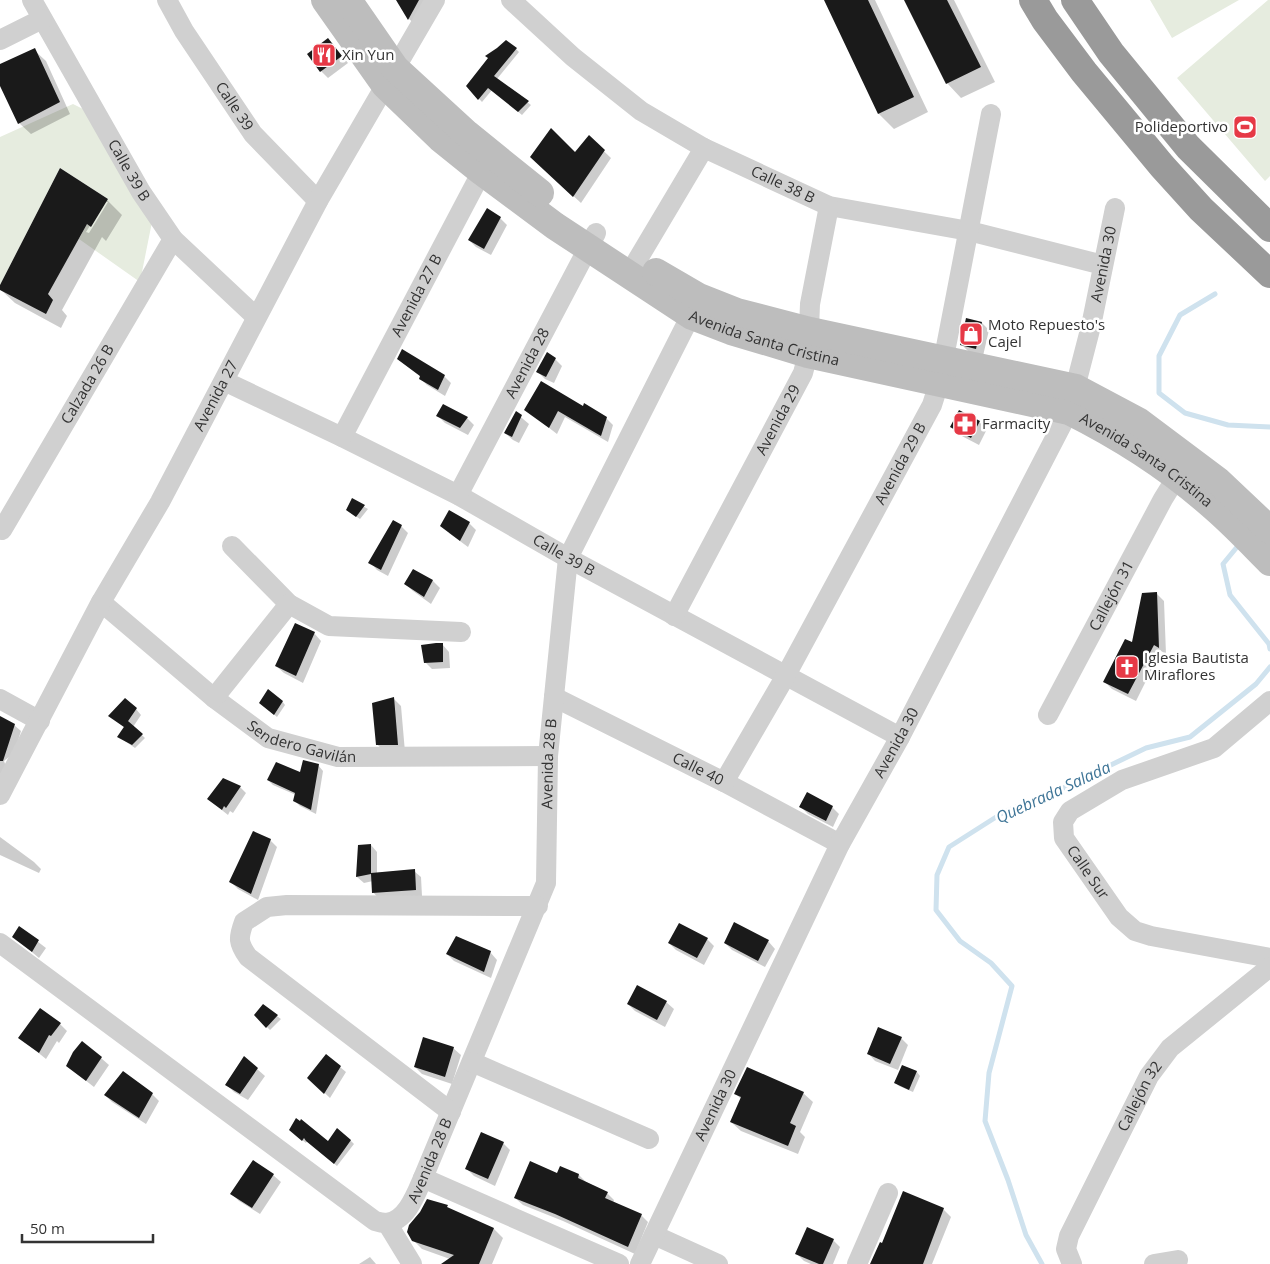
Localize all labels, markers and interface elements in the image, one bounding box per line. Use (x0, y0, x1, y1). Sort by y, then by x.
restaurant icon: Xin Yun (311, 42, 337, 68)
place label: Xin Yun (342, 44, 394, 64)
street label: Calle 39 (212, 77, 259, 134)
sports icon: Polideportivo (1232, 114, 1258, 140)
place label: Polideportivo (1135, 116, 1228, 136)
street label: Calle 39 B (104, 135, 155, 205)
street label: Calle 38 B (748, 160, 819, 207)
street label: Avenida 30 (1085, 224, 1120, 304)
street label: Avenida 27 B (386, 250, 446, 340)
street label: Avenida Santa Cristina (687, 305, 842, 370)
place label: Moto Repuesto's Cajel (988, 314, 1105, 351)
shop icon: Moto Repuesto's Cajel (958, 321, 984, 347)
street label: Avenida 28 (500, 324, 553, 401)
street label: Calzada 26 B (56, 340, 118, 427)
street label: Avenida 27 (188, 356, 242, 434)
street label: Avenida 29 (750, 381, 804, 458)
street label: Avenida Santa Cristina (1077, 407, 1218, 511)
pharmacy icon: Farmacity (952, 411, 978, 437)
place label: Farmacity (982, 413, 1051, 433)
street label: Avenida 29 B (869, 419, 930, 508)
street label: Calle 39 B (529, 529, 599, 580)
street label: Callejón 31 (1084, 557, 1137, 634)
place label: Iglesia Bautista Miraflores (1144, 647, 1249, 684)
church icon: Iglesia Bautista Miraflores (1114, 654, 1140, 680)
street label: Avenida 30 (868, 704, 923, 781)
street label: Sendero Gavilán (244, 715, 356, 766)
street label: Avenida 28 B (536, 718, 561, 809)
street label: Calle 40 (669, 747, 727, 789)
water label: Quebrada Salada (992, 756, 1114, 828)
street label: Calle Sur (1063, 841, 1114, 903)
street label: Callejón 32 (1112, 1057, 1166, 1134)
street label: Avenida 30 (689, 1066, 740, 1144)
street label: Avenida 28 B (402, 1115, 456, 1206)
scale bar (22, 1212, 154, 1244)
text: 50 m (30, 1218, 65, 1238)

